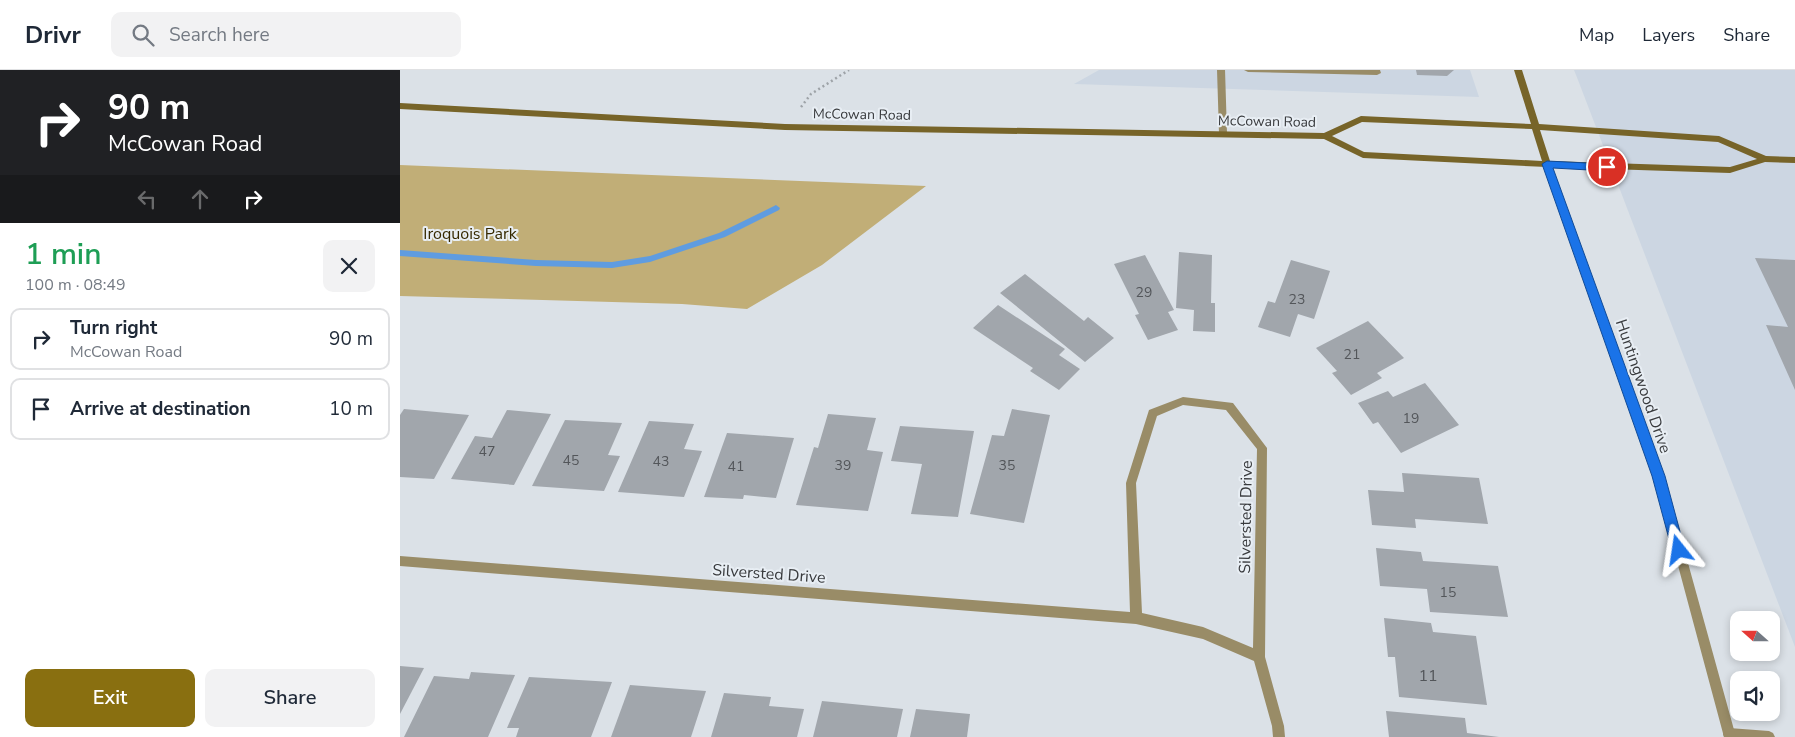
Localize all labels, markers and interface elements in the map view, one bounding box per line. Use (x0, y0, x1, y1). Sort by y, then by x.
search box (111, 12, 461, 57)
text: Drivr (25, 19, 81, 51)
icon: search (129, 21, 157, 49)
text: Search here (169, 22, 270, 48)
text: Map (1579, 23, 1614, 47)
text: Layers (1642, 23, 1695, 47)
text: Share (1723, 23, 1770, 47)
text: 90 m (108, 84, 190, 131)
icon: right (25, 90, 90, 155)
street label: McCowan Road (813, 104, 911, 125)
street label: McCowan Road (1218, 111, 1316, 132)
text: McCowan Road (108, 129, 262, 159)
pin (1586, 146, 1628, 188)
icon: arrive (1593, 153, 1621, 181)
icon: left (133, 185, 161, 213)
icon: ahead (186, 185, 214, 213)
icon: right (239, 185, 267, 213)
park label: Iroquois Park (423, 223, 518, 245)
text: 1 min (25, 234, 101, 275)
button: close (323, 240, 375, 292)
text: 100 m · 08:49 (25, 274, 126, 296)
house number: 29 (1136, 283, 1152, 302)
house number: 23 (1289, 290, 1305, 309)
text: Turn right (70, 315, 157, 341)
street label: Huntingwood Drive (1610, 316, 1676, 456)
icon: right (27, 325, 55, 353)
text: 90 m (329, 326, 373, 352)
text: McCowan Road (70, 341, 182, 363)
house number: 21 (1344, 345, 1360, 364)
icon: arrive (27, 395, 55, 423)
text: Arrive at destination (70, 396, 251, 422)
text: 10 m (329, 396, 373, 422)
house number: 19 (1403, 409, 1419, 428)
house number: 47 (479, 442, 495, 461)
house number: 45 (563, 451, 579, 470)
house number: 43 (653, 452, 669, 471)
house number: 39 (835, 456, 851, 475)
house number: 35 (999, 456, 1015, 475)
house number: 41 (728, 457, 744, 476)
street label: Silversted Drive (1234, 460, 1258, 574)
position arrow (1652, 523, 1704, 575)
street label: Silversted Drive (712, 559, 826, 589)
house number: 15 (1440, 583, 1456, 602)
north arrow (1730, 611, 1780, 661)
map controls (1730, 611, 1780, 721)
house number: 11 (1418, 665, 1438, 687)
button: Exit (25, 669, 195, 727)
button: Share (205, 669, 375, 727)
button: sound (1730, 671, 1780, 721)

